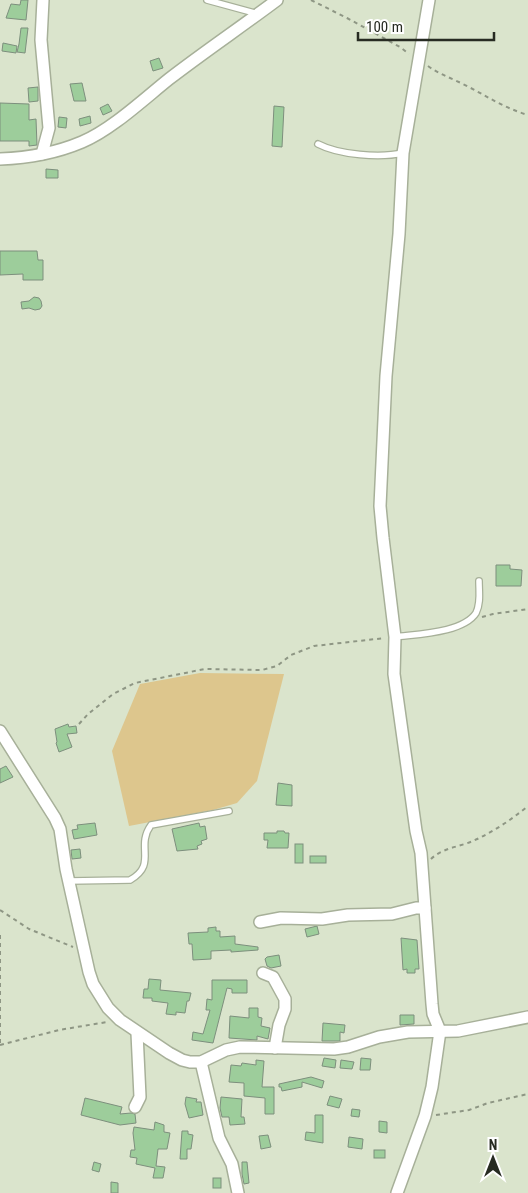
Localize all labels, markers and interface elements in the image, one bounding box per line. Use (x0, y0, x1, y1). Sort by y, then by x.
scale bar (358, 10, 494, 42)
text: 100 m (366, 18, 403, 36)
north arrow (468, 1133, 518, 1183)
text: N (489, 1137, 497, 1153)

